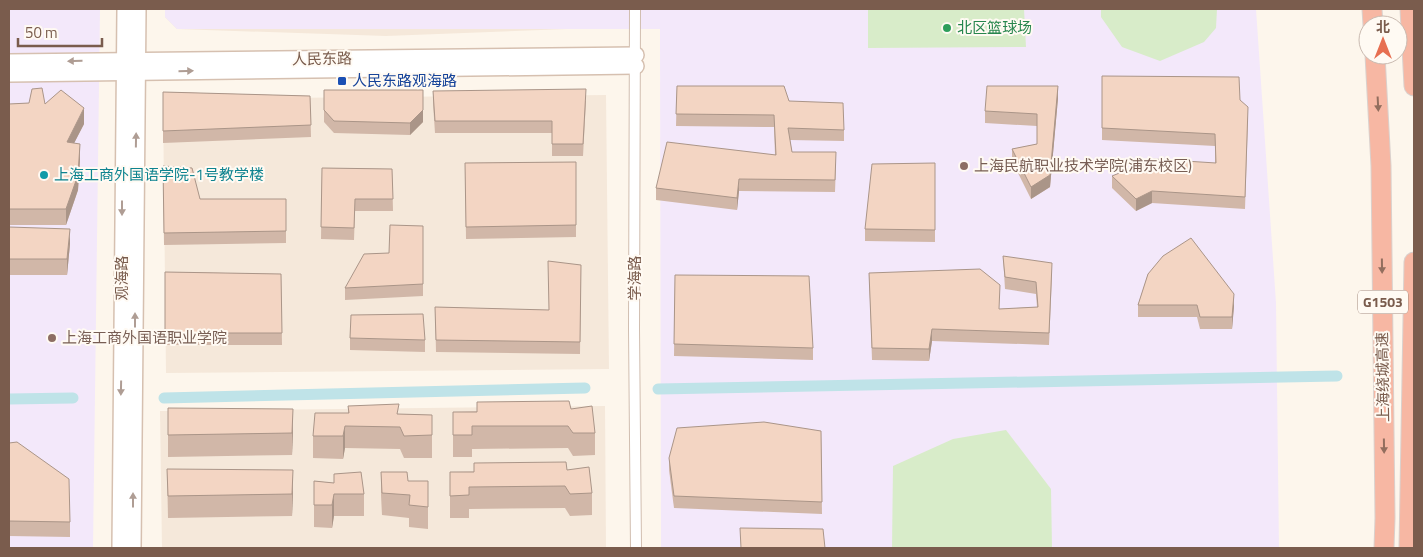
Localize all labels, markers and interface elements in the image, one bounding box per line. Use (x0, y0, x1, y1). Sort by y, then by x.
scale bar (18, 15, 101, 47)
north arrow (1358, 15, 1408, 65)
place label: 北区篮球场 (957, 16, 1032, 39)
text: 北 (1376, 16, 1390, 37)
text: 50 m (25, 21, 58, 44)
marker: 北区篮球场 (941, 22, 953, 34)
street label: 人民东路 (292, 46, 352, 71)
one-way arrow (67, 58, 83, 66)
one-way arrow (178, 67, 194, 75)
place label: 人民东路观海路 (352, 69, 457, 92)
marker: 人民东路观海路 (336, 75, 348, 87)
one-way arrow (1374, 96, 1382, 112)
one-way arrow (132, 131, 140, 147)
place label: 上海民航职业技术学院(浦东校区) (974, 154, 1192, 177)
marker: 上海民航职业技术学院(浦东校区) (958, 160, 970, 172)
place label: 上海工商外国语学院-1号教学楼 (54, 163, 264, 186)
marker: 上海工商外国语学院-1号教学楼 (38, 169, 50, 181)
one-way arrow (118, 201, 126, 217)
street label: 观海路 (110, 255, 133, 301)
street label: 学海路 (623, 255, 646, 301)
one-way arrow (1378, 258, 1386, 274)
road number: G1503 (1358, 290, 1408, 314)
one-way arrow (131, 311, 139, 327)
place label: 上海工商外国语职业学院 (62, 326, 227, 349)
marker: 上海工商外国语职业学院 (46, 332, 58, 344)
street label: 上海绕城高速 (1370, 332, 1395, 422)
one-way arrow (117, 381, 125, 397)
one-way arrow (1380, 438, 1388, 454)
one-way arrow (129, 491, 137, 507)

